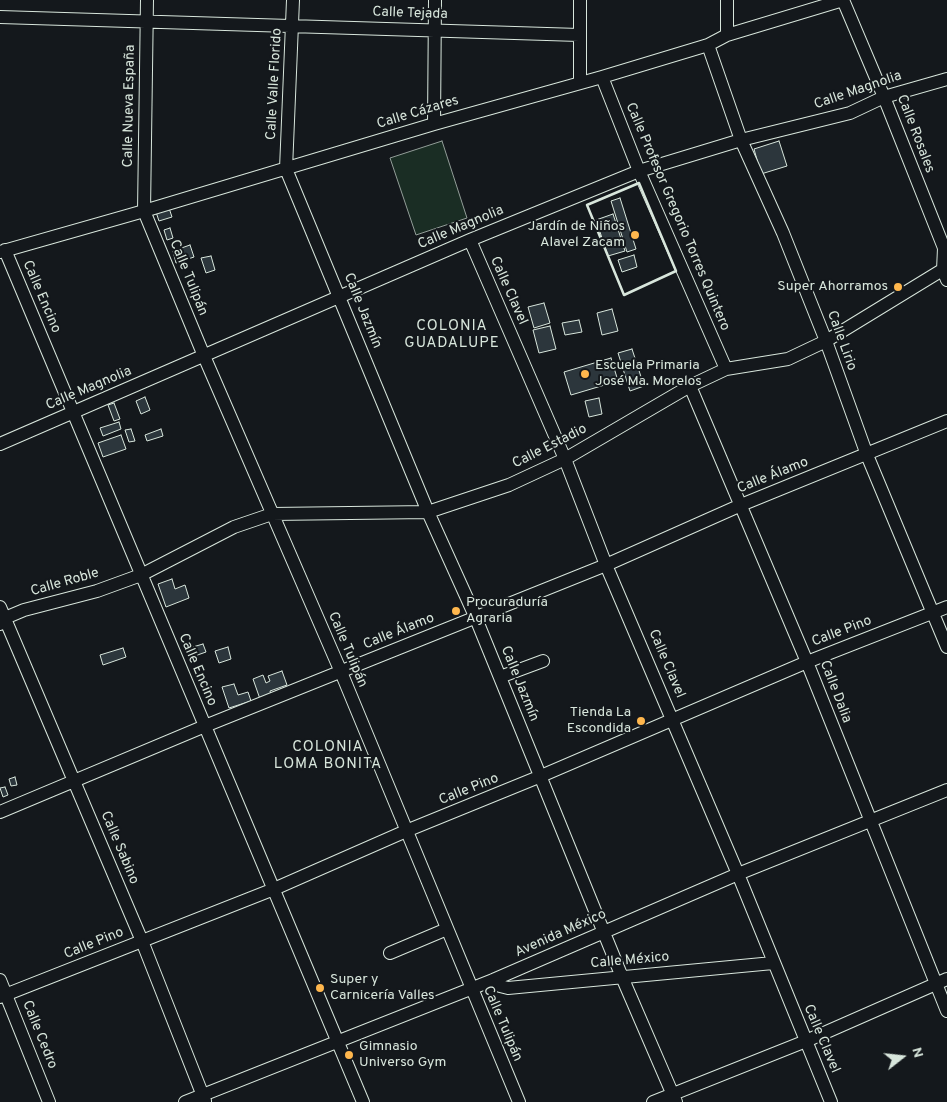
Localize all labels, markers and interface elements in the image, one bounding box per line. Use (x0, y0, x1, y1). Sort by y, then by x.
street label: Calle Tejada (372, 4, 448, 24)
street label: Calle Valle Florido (264, 28, 286, 140)
street label: Calle Nueva España (121, 45, 139, 167)
street label: Calle Magnolia (812, 68, 904, 114)
street label: Calle Rosales (892, 92, 938, 176)
street label: Calle Cázares (375, 93, 461, 133)
street label: Calle Profesor Gregorio Torres Quintero (621, 100, 733, 334)
street label: Calle Magnolia (416, 202, 506, 254)
place label: Jardín de Niños Alavel Zacam (528, 219, 625, 252)
marker: Jardín de Niños Alavel Zacam (629, 229, 641, 241)
street label: Calle Tulipán (165, 238, 211, 318)
street label: Calle Clavel (485, 254, 531, 328)
street label: Calle Encino (18, 258, 64, 336)
street label: Calle Jazmín (339, 271, 385, 351)
place label: Super Ahorramos (777, 279, 888, 295)
marker: Super Ahorramos (892, 281, 904, 293)
street label: Calle Lirio (822, 309, 860, 373)
district label: COLONIA GUADALUPE (403, 318, 501, 353)
place label: Escuela Primaria José Ma. Morelos (595, 358, 702, 391)
street label: Calle Magnolia (44, 363, 134, 415)
marker: Escuela Primaria José Ma. Morelos (579, 368, 591, 380)
street label: Calle Estadio (510, 421, 590, 473)
street label: Calle Álamo (735, 454, 811, 498)
street label: Calle Roble (29, 565, 101, 601)
place label: Procuraduría Agraria (466, 595, 548, 628)
marker: Procuraduría Agraria (450, 605, 462, 617)
street label: Calle Tulipán (324, 610, 370, 690)
street label: Calle Álamo (361, 610, 437, 654)
street label: Calle Pino (810, 613, 874, 651)
street label: Calle Clavel (644, 627, 688, 701)
street label: Calle Encino (174, 631, 220, 709)
street label: Calle Jazmín (496, 644, 542, 724)
street label: Calle Dalia (815, 658, 855, 726)
place label: Tienda La Escondida (567, 705, 631, 738)
marker: Tienda La Escondida (635, 715, 647, 727)
district label: COLONIA LOMA BONITA (272, 739, 384, 774)
street label: Calle Pino (437, 770, 501, 810)
street label: Calle Sabino (96, 809, 142, 887)
street label: Avenida México (513, 906, 609, 962)
street label: Calle Pino (62, 924, 126, 964)
street label: Calle México (590, 949, 670, 973)
place label: Super y Carnicería Valles (330, 972, 435, 1004)
marker: Super y Carnicería Valles (314, 982, 326, 994)
street label: Calle Tulipán (479, 984, 525, 1064)
street label: Calle Cedro (18, 998, 60, 1072)
street label: Calle Clavel (799, 1002, 843, 1076)
north arrow (877, 1032, 927, 1082)
place label: Gimnasio Universo Gym (359, 1039, 446, 1072)
text: N (907, 1046, 926, 1060)
marker: Gimnasio Universo Gym (343, 1049, 355, 1061)

